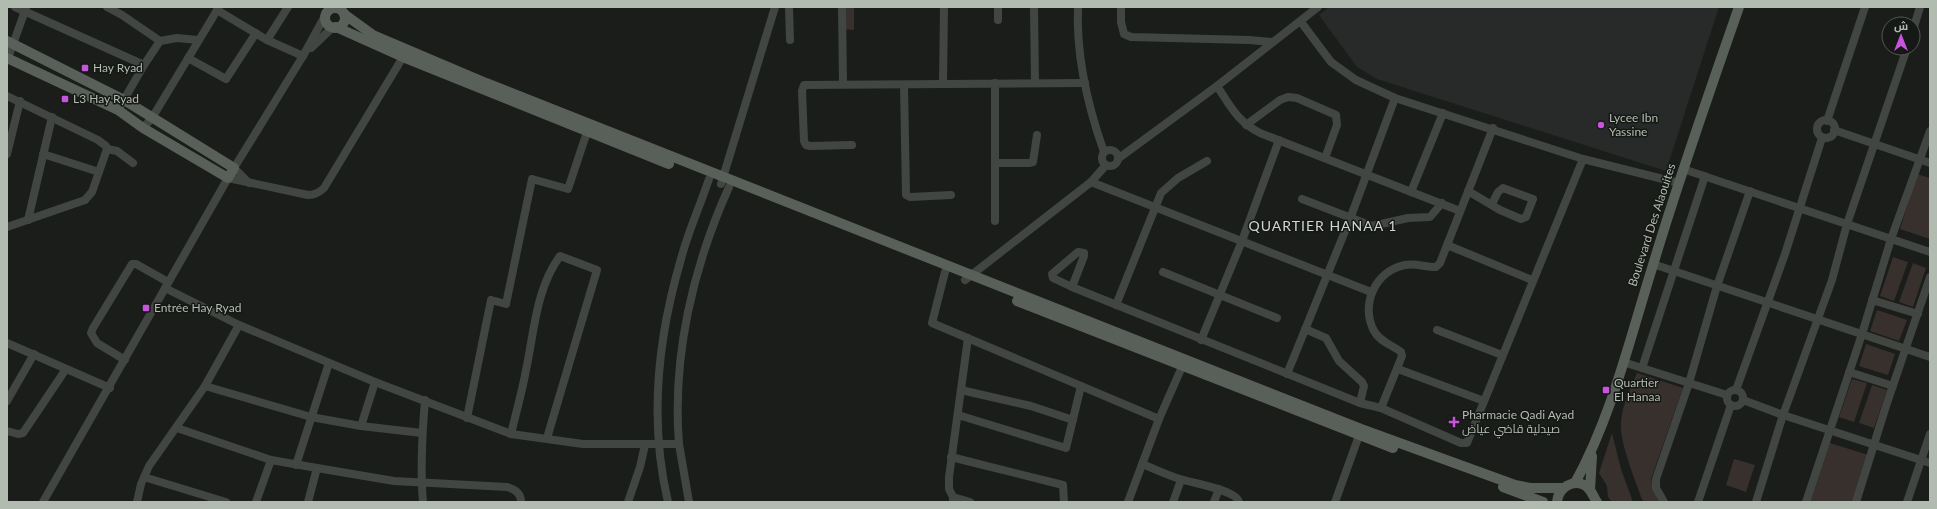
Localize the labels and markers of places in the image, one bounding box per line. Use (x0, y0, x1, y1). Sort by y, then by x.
place label: Hay Ryad (93, 60, 143, 75)
marker: Hay Ryad (80, 63, 90, 73)
place label: L3 Hay Ryad (73, 91, 139, 106)
marker: L3 Hay Ryad (60, 94, 70, 104)
place label: Lycee Ibn Yassine (1609, 110, 1658, 139)
marker: Lycee Ibn Yassine (1596, 120, 1606, 130)
place label: Entrée Hay Ryad (154, 300, 241, 315)
marker: Entrée Hay Ryad (141, 303, 151, 313)
place label: Quartier El Hanaa (1614, 375, 1660, 404)
marker: Quartier El Hanaa (1601, 385, 1611, 395)
place label: Pharmacie Qadi Ayad صيدلية قاضي عياض (1462, 407, 1574, 439)
marker: Pharmacie Qadi Ayad صيدلية قاضي عياض (1449, 417, 1459, 427)

